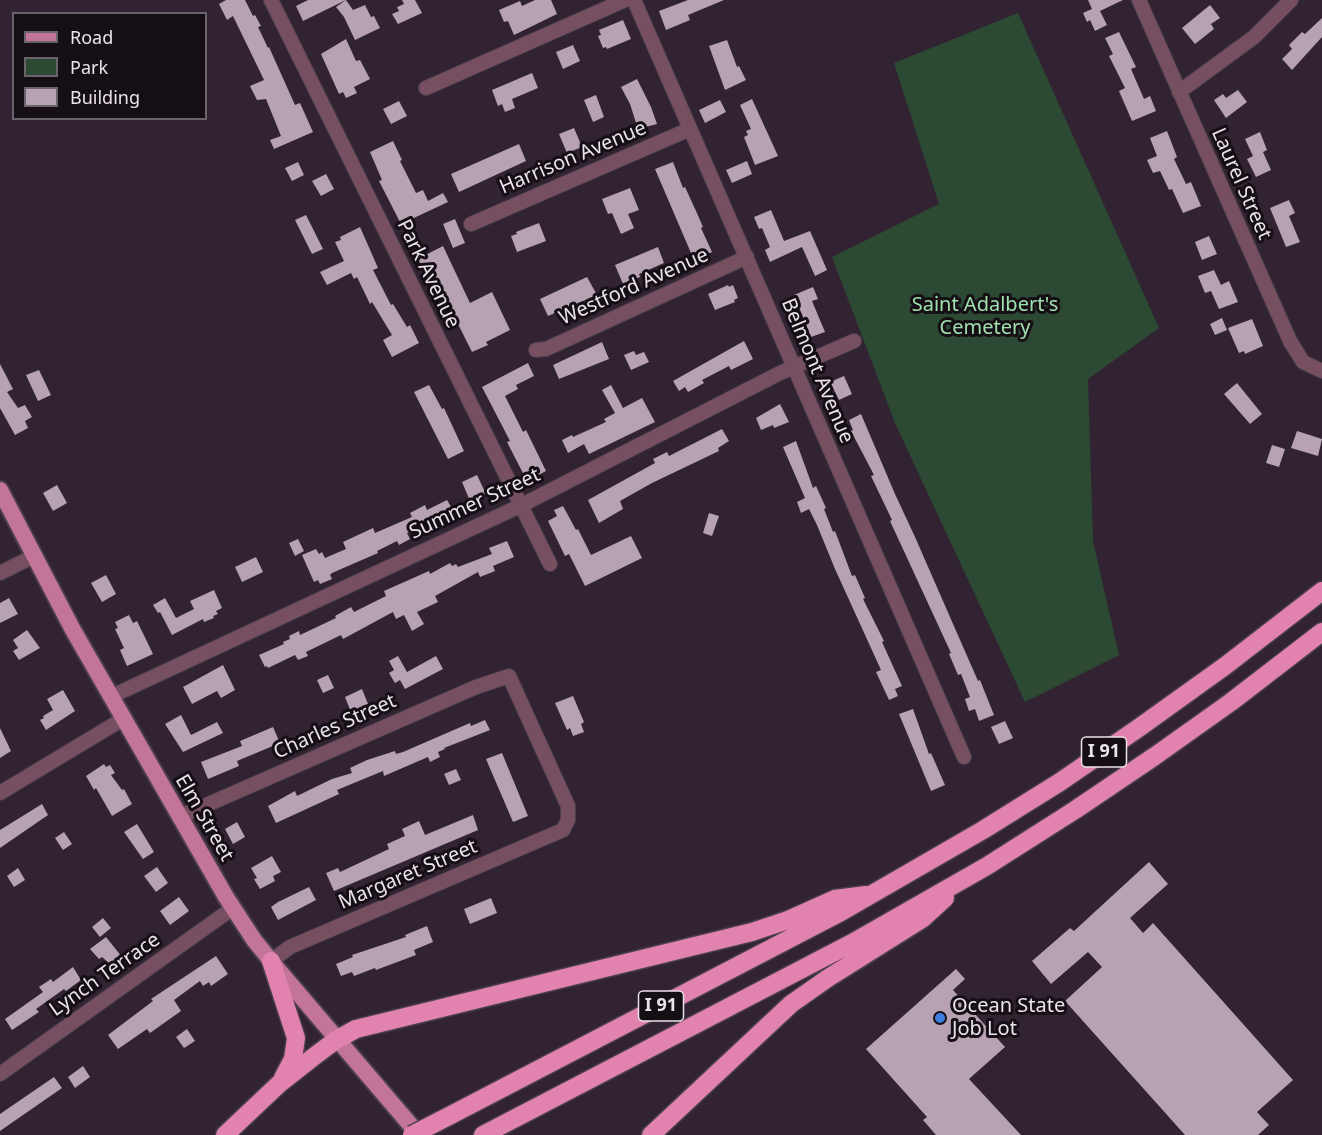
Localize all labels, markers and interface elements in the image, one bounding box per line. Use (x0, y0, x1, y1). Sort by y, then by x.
legend (12, 12, 207, 120)
text: Road (70, 25, 113, 49)
text: Park (70, 55, 108, 79)
text: Building (70, 85, 140, 109)
street label: Harrison Avenue (496, 116, 650, 200)
street label: Laurel Street (1206, 125, 1276, 243)
street label: Park Avenue (391, 216, 465, 332)
street label: Westford Avenue (556, 243, 712, 331)
park label: Saint Adalbert's Cemetery (912, 293, 1058, 340)
street label: Belmont Avenue (776, 295, 858, 447)
street label: Summer Street (406, 463, 544, 545)
street label: Charles Street (270, 689, 400, 765)
road number: I 91 (1082, 737, 1126, 767)
street label: Elm Street (170, 770, 238, 866)
street label: Margaret Street (335, 835, 481, 915)
street label: Lynch Terrace (45, 928, 165, 1022)
road number: I 91 (638, 991, 684, 1021)
place label: Ocean State Job Lot (952, 994, 1065, 1041)
marker: Ocean State Job Lot (933, 1011, 947, 1025)

